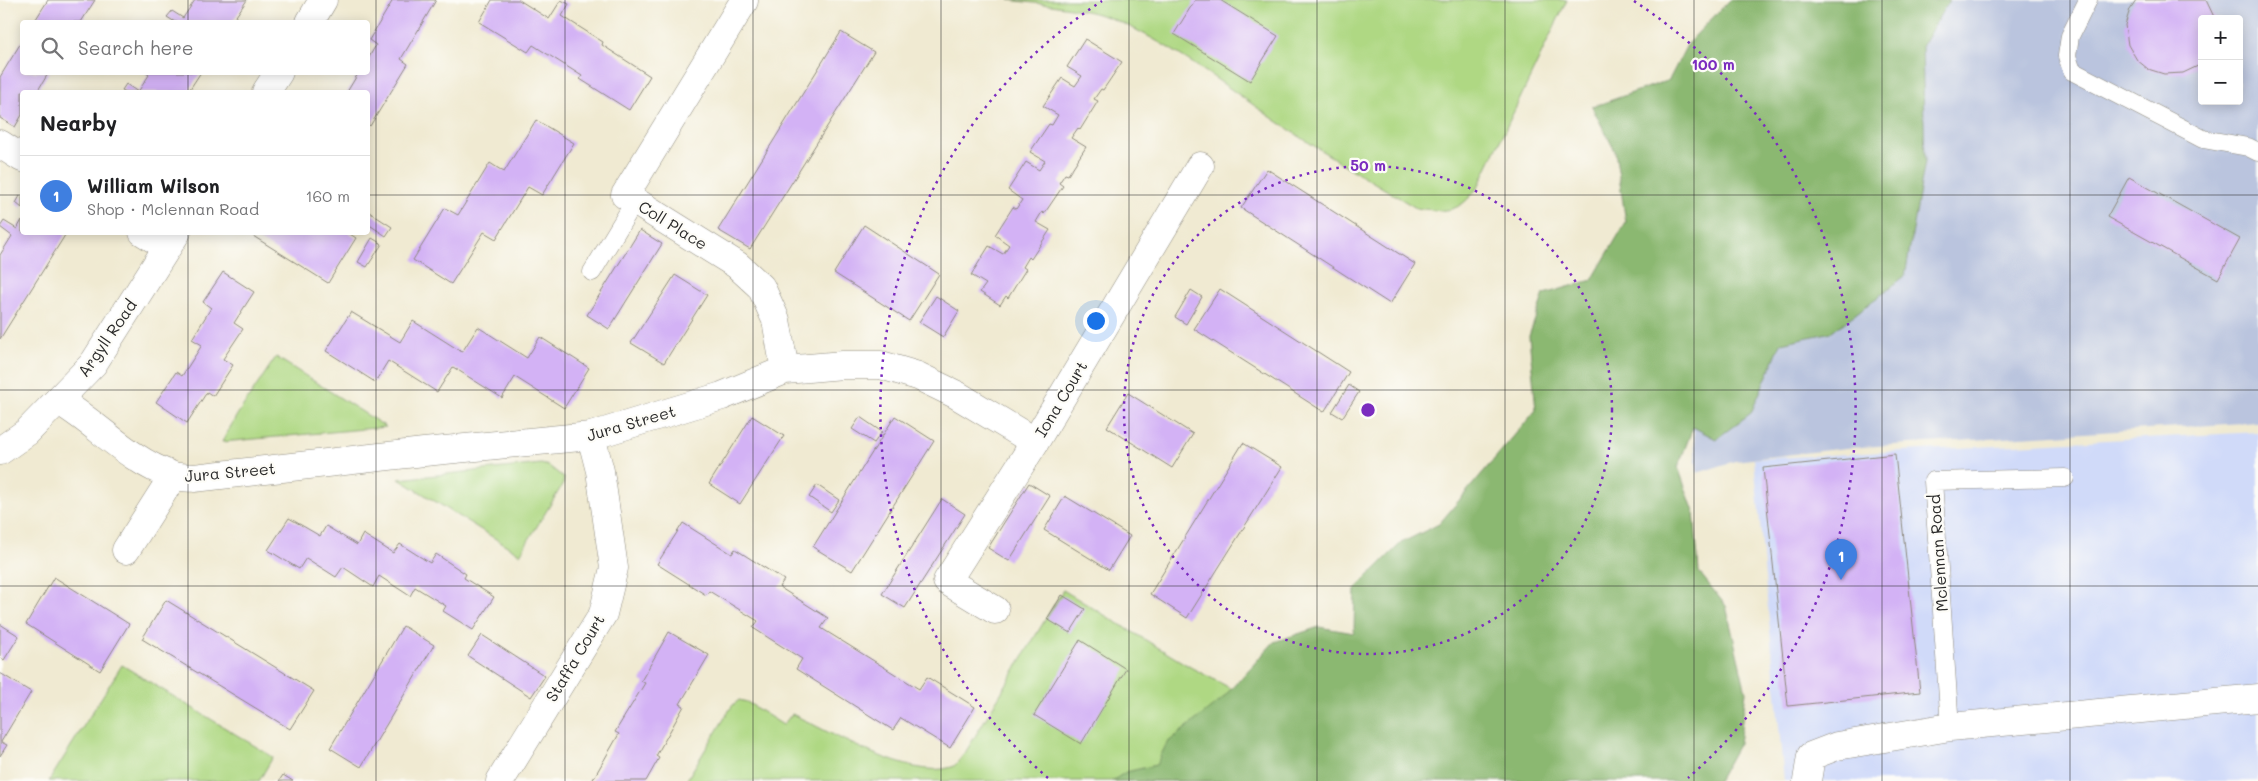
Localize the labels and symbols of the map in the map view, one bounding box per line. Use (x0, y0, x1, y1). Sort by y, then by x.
text: 100 m (1691, 54, 1735, 74)
text: 50 m (1350, 155, 1386, 175)
street label: Coll Place (635, 195, 712, 254)
street label: Argyll Road (72, 295, 141, 380)
your location (1083, 308, 1109, 334)
street label: Iona Court (1030, 357, 1092, 441)
street label: Jura Street (584, 400, 678, 445)
centre of rings (1359, 401, 1377, 419)
street label: Jura Street (183, 457, 276, 486)
street label: Mclennan Road (1923, 494, 1952, 612)
pin: 1 (1825, 539, 1857, 580)
street label: Staffa Court (540, 610, 609, 705)

